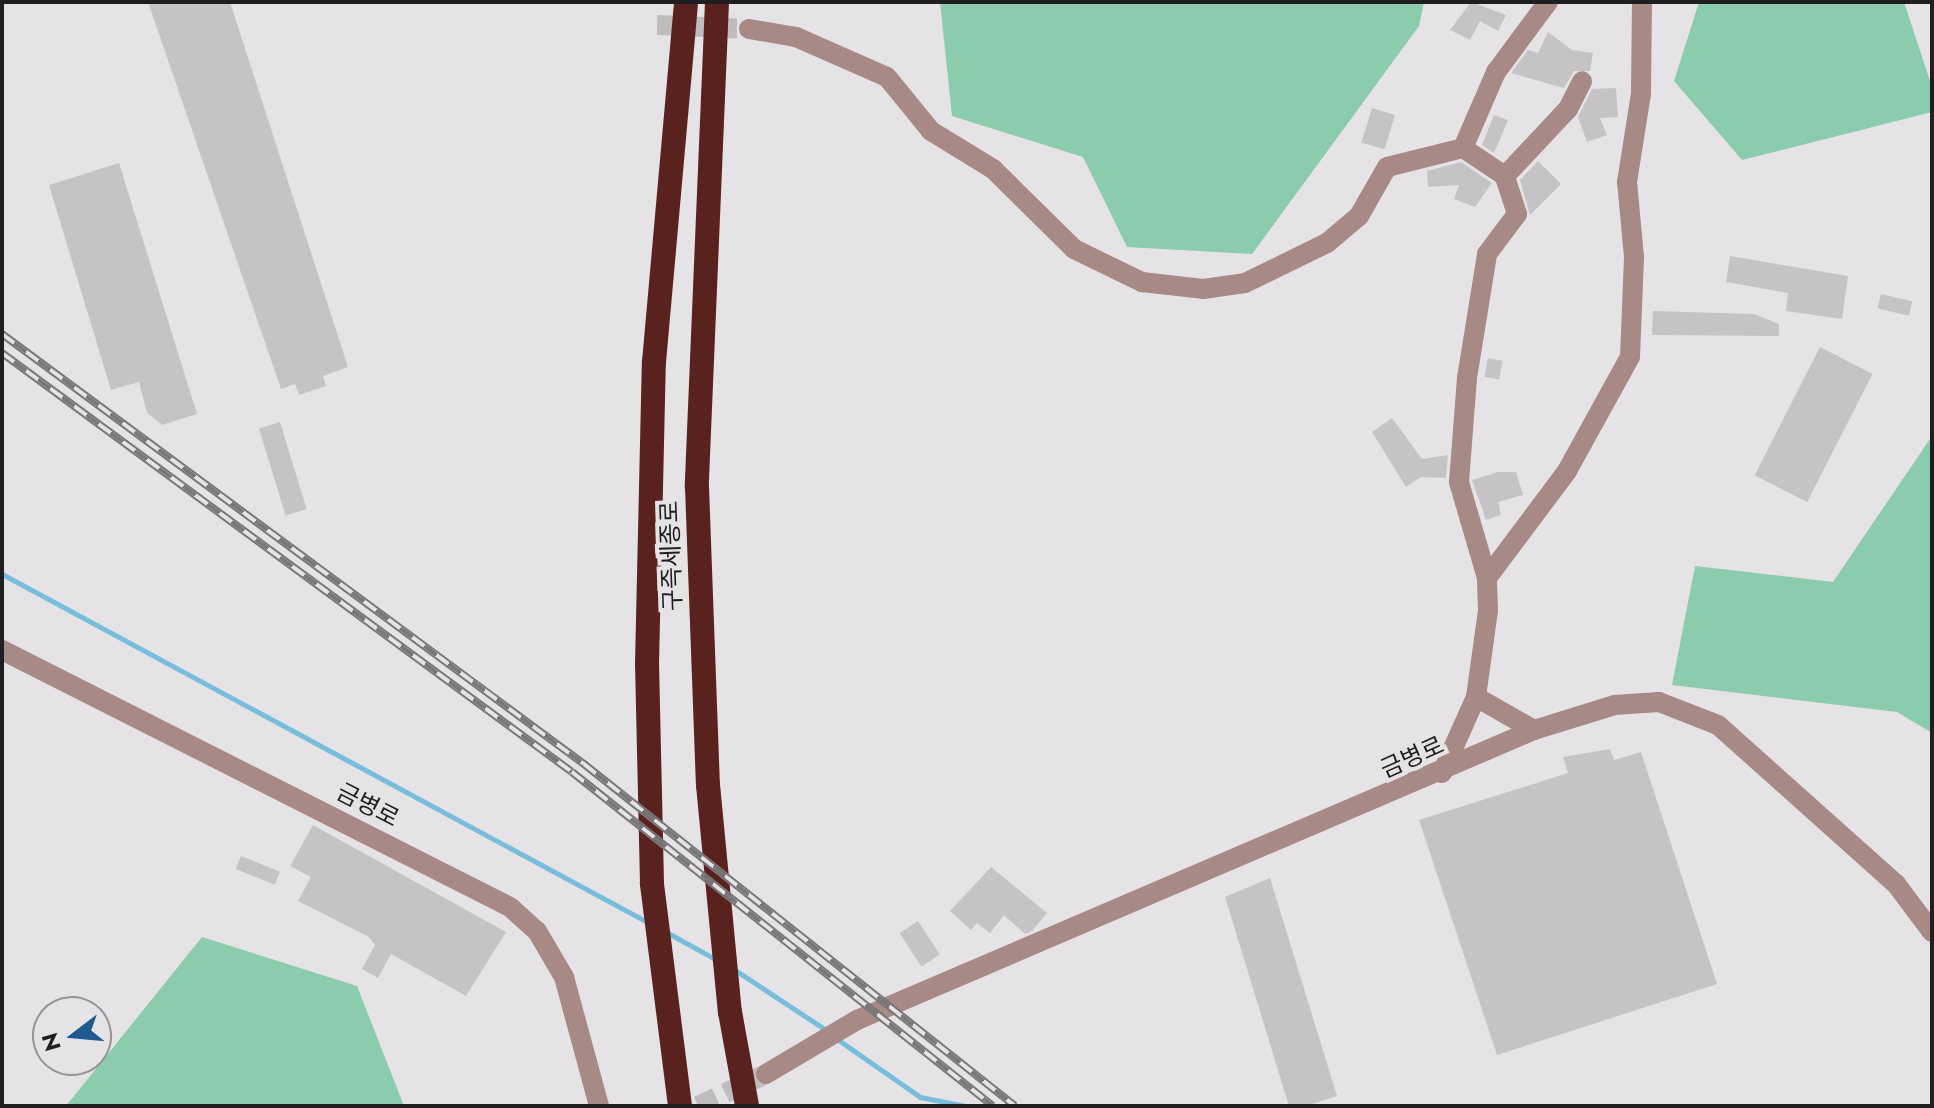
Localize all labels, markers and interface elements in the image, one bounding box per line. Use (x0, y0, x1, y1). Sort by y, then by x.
street label: 구즉세종로 (655, 500, 687, 612)
street label: 금병로 (1376, 730, 1448, 784)
street label: 금병로 (332, 777, 404, 833)
north arrow (32, 996, 112, 1076)
text: N (33, 1029, 69, 1055)

